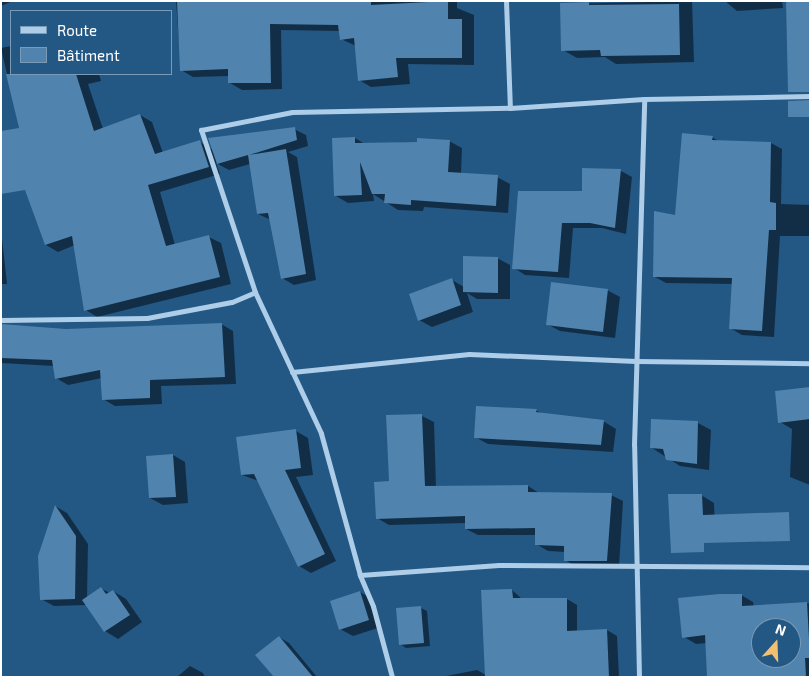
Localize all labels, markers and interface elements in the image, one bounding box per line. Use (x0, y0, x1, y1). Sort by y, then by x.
legend (10, 10, 172, 75)
text: Route (57, 21, 97, 39)
text: Bâtiment (57, 46, 120, 64)
north arrow (751, 618, 801, 668)
text: N (773, 620, 789, 639)

